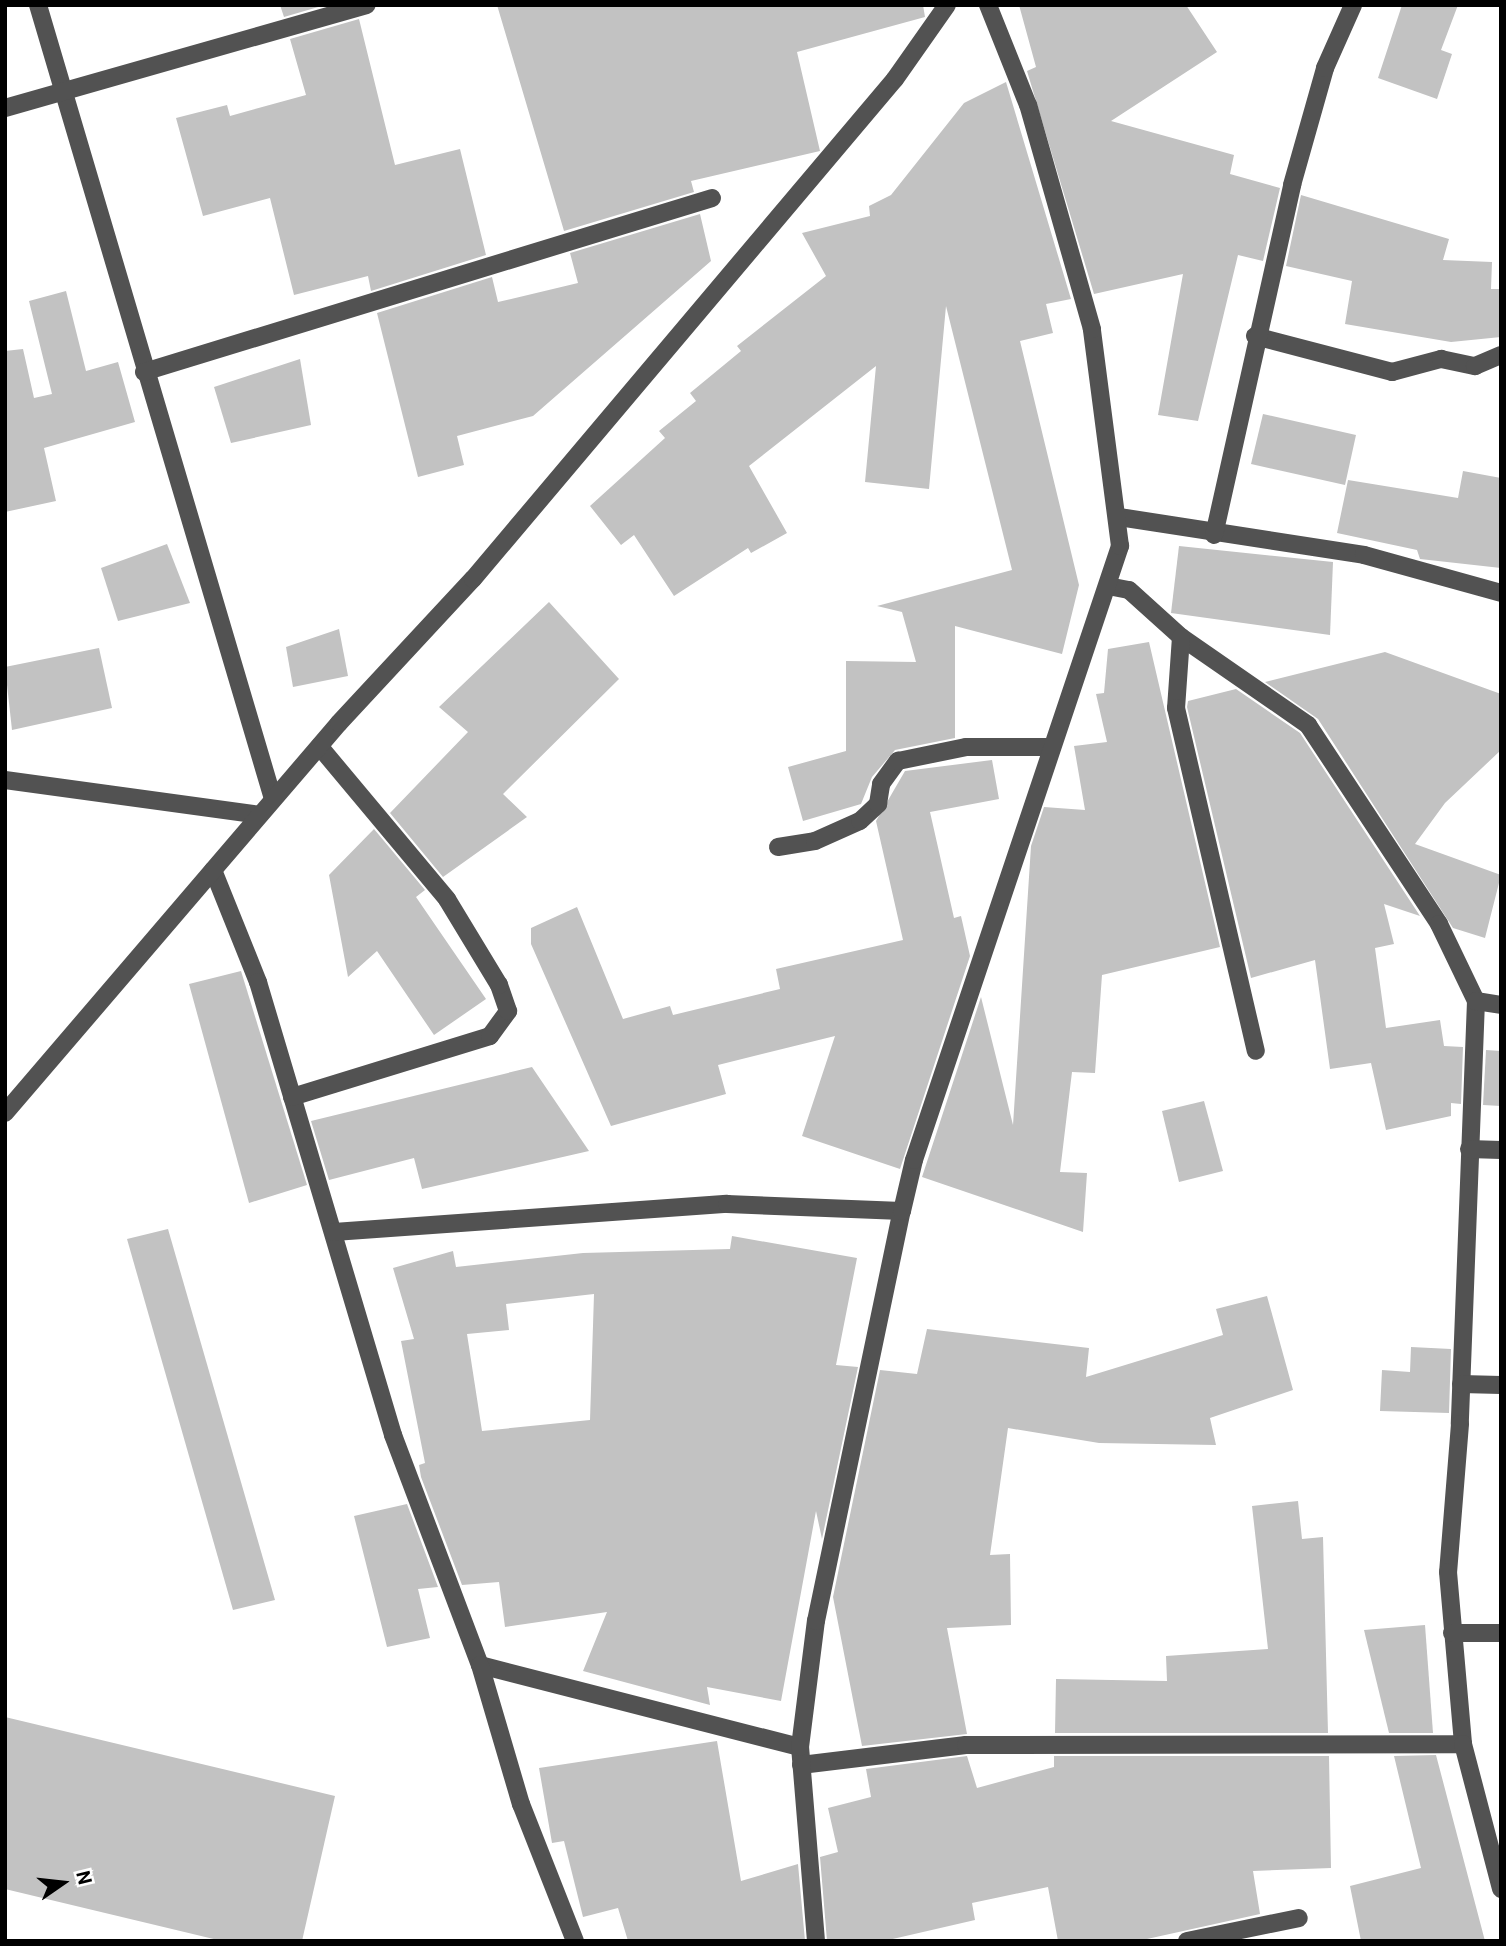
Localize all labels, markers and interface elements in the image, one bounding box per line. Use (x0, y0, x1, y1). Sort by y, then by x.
north arrow (28, 1848, 98, 1918)
text: N (71, 1869, 97, 1887)

